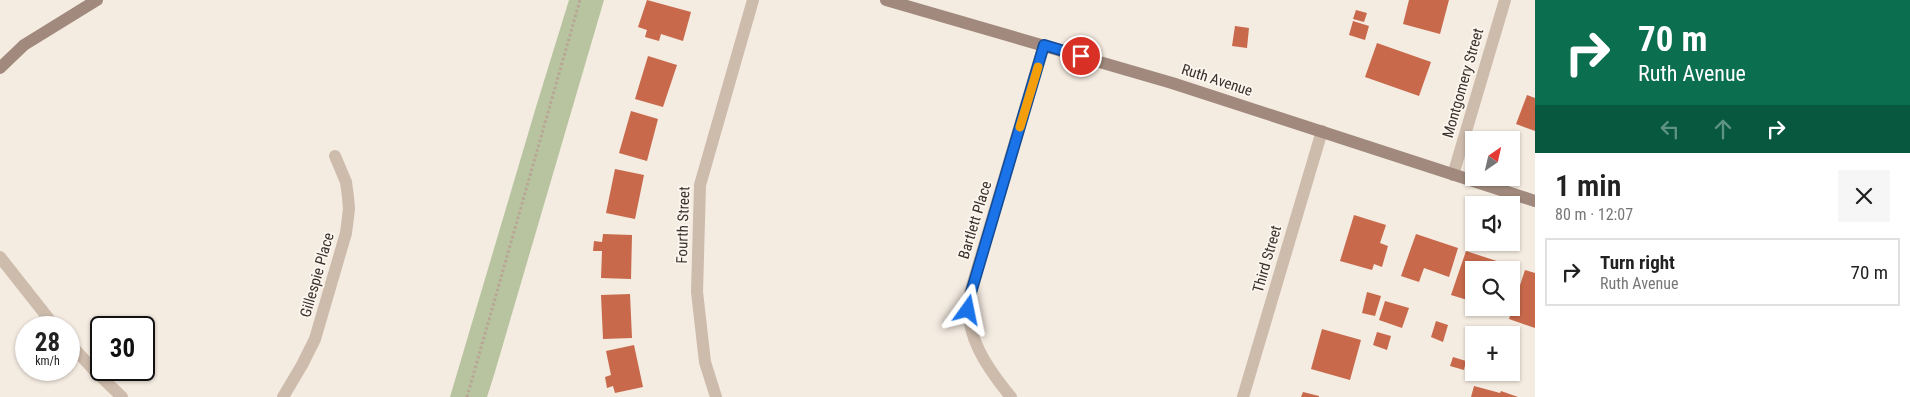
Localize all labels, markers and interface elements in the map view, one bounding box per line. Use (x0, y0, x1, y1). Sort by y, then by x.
text: 70 m (1638, 19, 1707, 60)
icon: right (1555, 20, 1620, 85)
street label: Montgomery Street (1439, 26, 1487, 140)
pin (1060, 35, 1102, 77)
icon: arrive (1067, 42, 1095, 70)
street label: Ruth Avenue (1179, 60, 1255, 100)
text: Ruth Avenue (1638, 61, 1746, 86)
icon: left (1656, 115, 1684, 143)
icon: ahead (1709, 115, 1737, 143)
icon: right (1762, 115, 1790, 143)
north arrow (1465, 131, 1520, 186)
map controls (1465, 131, 1520, 381)
text: 1 min (1555, 168, 1621, 203)
button: close (1838, 170, 1890, 222)
street label: Bartlett Place (955, 179, 995, 261)
street label: Fourth Street (673, 186, 693, 264)
button: sound (1465, 196, 1520, 251)
text: 80 m · 12:07 (1555, 205, 1633, 224)
street label: Third Street (1249, 223, 1285, 295)
street label: Gillespie Place (296, 231, 338, 319)
text: Turn right (1600, 251, 1675, 274)
icon: right (1557, 258, 1585, 286)
button: search (1465, 261, 1520, 316)
text: 70 m (1851, 261, 1888, 284)
text: Ruth Avenue (1600, 274, 1678, 293)
position arrow (941, 283, 993, 335)
speed limit sign: 30 (90, 316, 155, 381)
button: + (1465, 326, 1520, 381)
text: 28 (35, 328, 60, 357)
text: km/h (35, 354, 60, 368)

